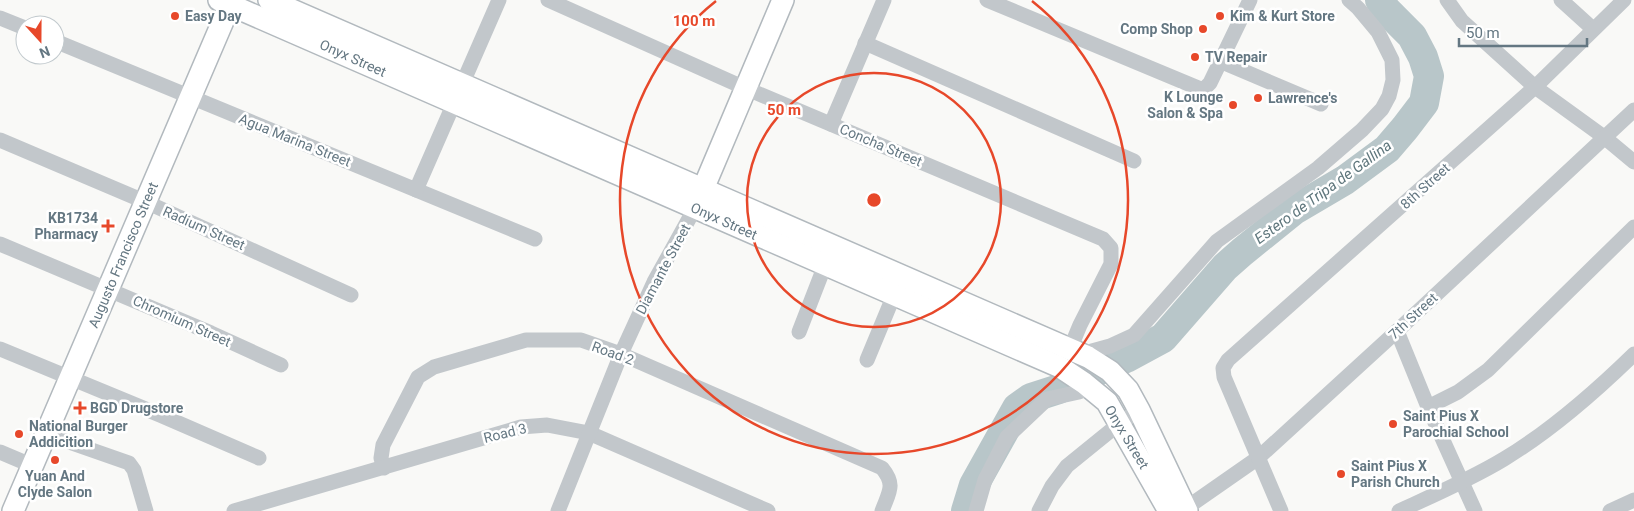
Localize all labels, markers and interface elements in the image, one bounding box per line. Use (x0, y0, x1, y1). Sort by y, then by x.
place label: Easy Day (185, 8, 243, 24)
place label: Kim & Kurt Store (1230, 8, 1335, 24)
marker: Easy Day (169, 10, 181, 22)
marker: Kim & Kurt Store (1214, 10, 1226, 22)
text: 100 m (673, 12, 715, 30)
north arrow (15, 15, 65, 65)
scale bar (1459, 15, 1586, 47)
place label: Comp Shop (1120, 21, 1193, 37)
marker: Comp Shop (1197, 23, 1209, 35)
text: 50 m (1466, 24, 1500, 42)
street label: Onyx Street (317, 36, 389, 80)
text: N (37, 43, 52, 61)
place label: TV Repair (1205, 49, 1267, 65)
marker: TV Repair (1189, 51, 1201, 63)
place label: K Lounge Salon & Spa (1147, 89, 1223, 121)
place label: Lawrence's (1268, 90, 1337, 106)
marker: Lawrence's (1252, 92, 1264, 104)
marker: K Lounge Salon & Spa (1227, 99, 1239, 111)
text: 50 m (767, 101, 801, 119)
street label: Agua Marina Street (237, 110, 354, 170)
street label: Concha Street (837, 120, 925, 170)
water label: Estero de Tripa de Gallina (1251, 136, 1395, 248)
street label: 8th Street (1397, 160, 1453, 212)
street label: Augusto Francisco Street (85, 179, 161, 330)
centre of rings (865, 191, 883, 209)
street label: Onyx Street (688, 199, 760, 243)
street label: Radium Street (161, 203, 248, 253)
place label: KB1734 Pharmacy (35, 210, 99, 242)
marker: KB1734 Pharmacy (102, 220, 114, 232)
street label: Diamante Street (632, 221, 694, 317)
street label: 7th Street (1385, 289, 1441, 343)
street label: Chromium Street (131, 292, 234, 350)
street label: Road 2 (590, 338, 636, 368)
place label: BGD Drugstore (90, 400, 184, 416)
marker: BGD Drugstore (74, 402, 86, 414)
street label: Onyx Street (1102, 402, 1152, 472)
place label: Saint Pius X Parochial School (1403, 408, 1509, 440)
place label: National Burger Addicition (29, 418, 128, 450)
marker: Saint Pius X Parochial School (1387, 418, 1399, 430)
street label: Road 3 (482, 420, 528, 446)
marker: National Burger Addicition (13, 428, 25, 440)
marker: Yuan And Clyde Salon (49, 454, 61, 466)
place label: Saint Pius X Parish Church (1351, 458, 1440, 490)
place label: Yuan And Clyde Salon (18, 468, 92, 500)
marker: Saint Pius X Parish Church (1335, 468, 1347, 480)

